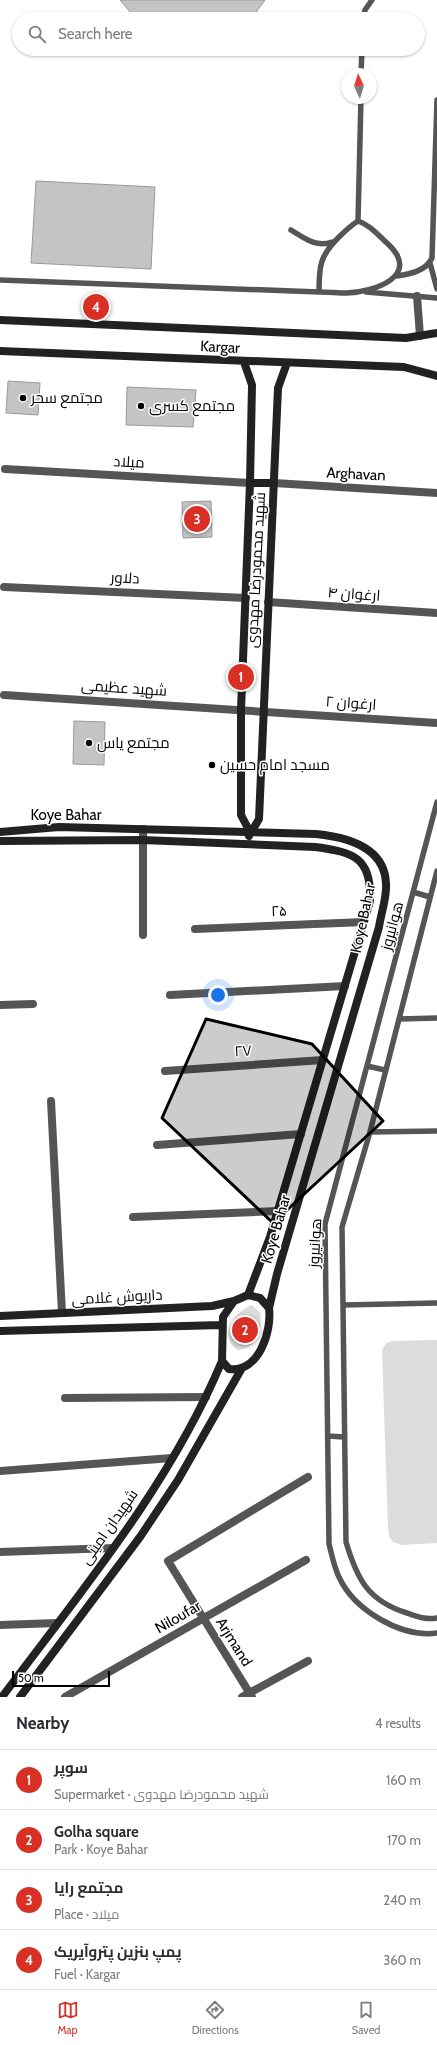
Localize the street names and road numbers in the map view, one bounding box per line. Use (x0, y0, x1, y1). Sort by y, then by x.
street label: Kargar (200, 337, 241, 357)
street label: میلاد (113, 452, 145, 472)
street label: Arghavan (326, 463, 386, 485)
street label: شهید محمودرضا مهدوی (243, 492, 270, 648)
street label: دلاور (109, 568, 140, 588)
street label: ارغوان ۴ (327, 583, 381, 606)
street label: شهید عظیمی (80, 676, 168, 701)
street label: ارغوان ۲ (325, 692, 377, 715)
street label: Koye Bahar (31, 806, 102, 824)
street label: Koye Bahar (347, 881, 379, 954)
street label: هوانیروز (377, 900, 407, 953)
street label: ۲۵ (271, 902, 287, 920)
street label: ۲۷ (234, 1041, 252, 1061)
street label: Koye Bahar (258, 1192, 294, 1266)
street label: هوانیروز (305, 1218, 325, 1269)
street label: داریوش غلامی (71, 1286, 163, 1309)
street label: شهیدان امینی (76, 1486, 142, 1569)
street label: Niloufar (152, 1597, 204, 1637)
street label: Arjmand (212, 1614, 256, 1670)

